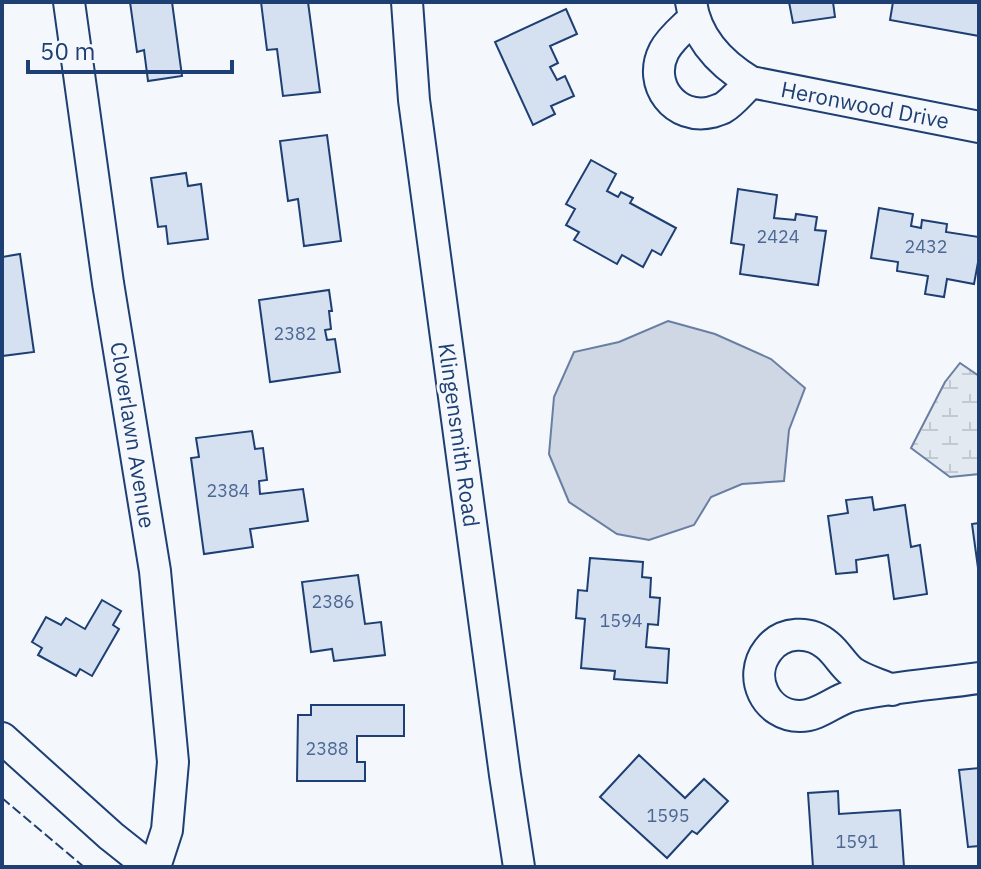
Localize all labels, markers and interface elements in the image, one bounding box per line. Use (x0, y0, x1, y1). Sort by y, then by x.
scale bar (28, 24, 232, 74)
text: 50 m (40, 35, 95, 67)
street label: Heronwood Drive (779, 74, 952, 135)
house number: 2424 (756, 225, 800, 248)
house number: 2432 (904, 235, 948, 258)
house number: 2382 (273, 322, 317, 345)
street label: Cloverlawn Avenue (104, 340, 163, 530)
street label: Klingensmith Road (432, 341, 487, 529)
house number: 2384 (206, 479, 250, 502)
house number: 2386 (311, 590, 355, 613)
house number: 1594 (599, 609, 643, 632)
house number: 2388 (305, 737, 349, 760)
house number: 1595 (646, 804, 690, 827)
house number: 1591 (835, 830, 879, 853)

